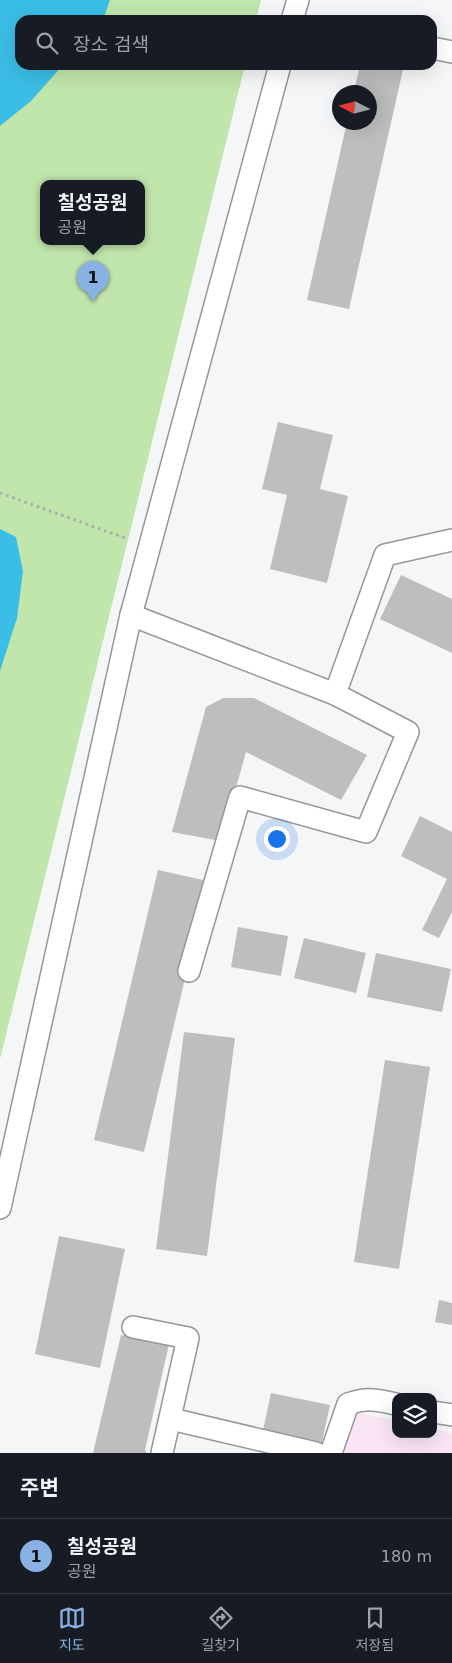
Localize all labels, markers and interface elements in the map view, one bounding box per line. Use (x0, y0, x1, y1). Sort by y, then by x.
search box (15, 15, 437, 70)
icon: search (33, 29, 61, 57)
text: 장소 검색 (73, 33, 149, 55)
north arrow (332, 85, 377, 130)
popup (40, 180, 145, 245)
text: 칠성공원 (58, 191, 127, 213)
text: 공원 (58, 218, 87, 237)
pin: 1 (77, 261, 109, 302)
your location (264, 826, 290, 852)
map controls (392, 1393, 437, 1438)
button: layers (392, 1393, 437, 1438)
text: 주변 (20, 1476, 59, 1500)
text: 칠성공원 (67, 1535, 137, 1557)
text: 1 (30, 1547, 42, 1566)
text: 180 m (381, 1547, 432, 1566)
text: 공원 (67, 1562, 96, 1581)
tab: 지도 (58, 1604, 86, 1654)
tab: 길찾기 (201, 1604, 240, 1654)
tab: 저장됨 (356, 1604, 394, 1654)

